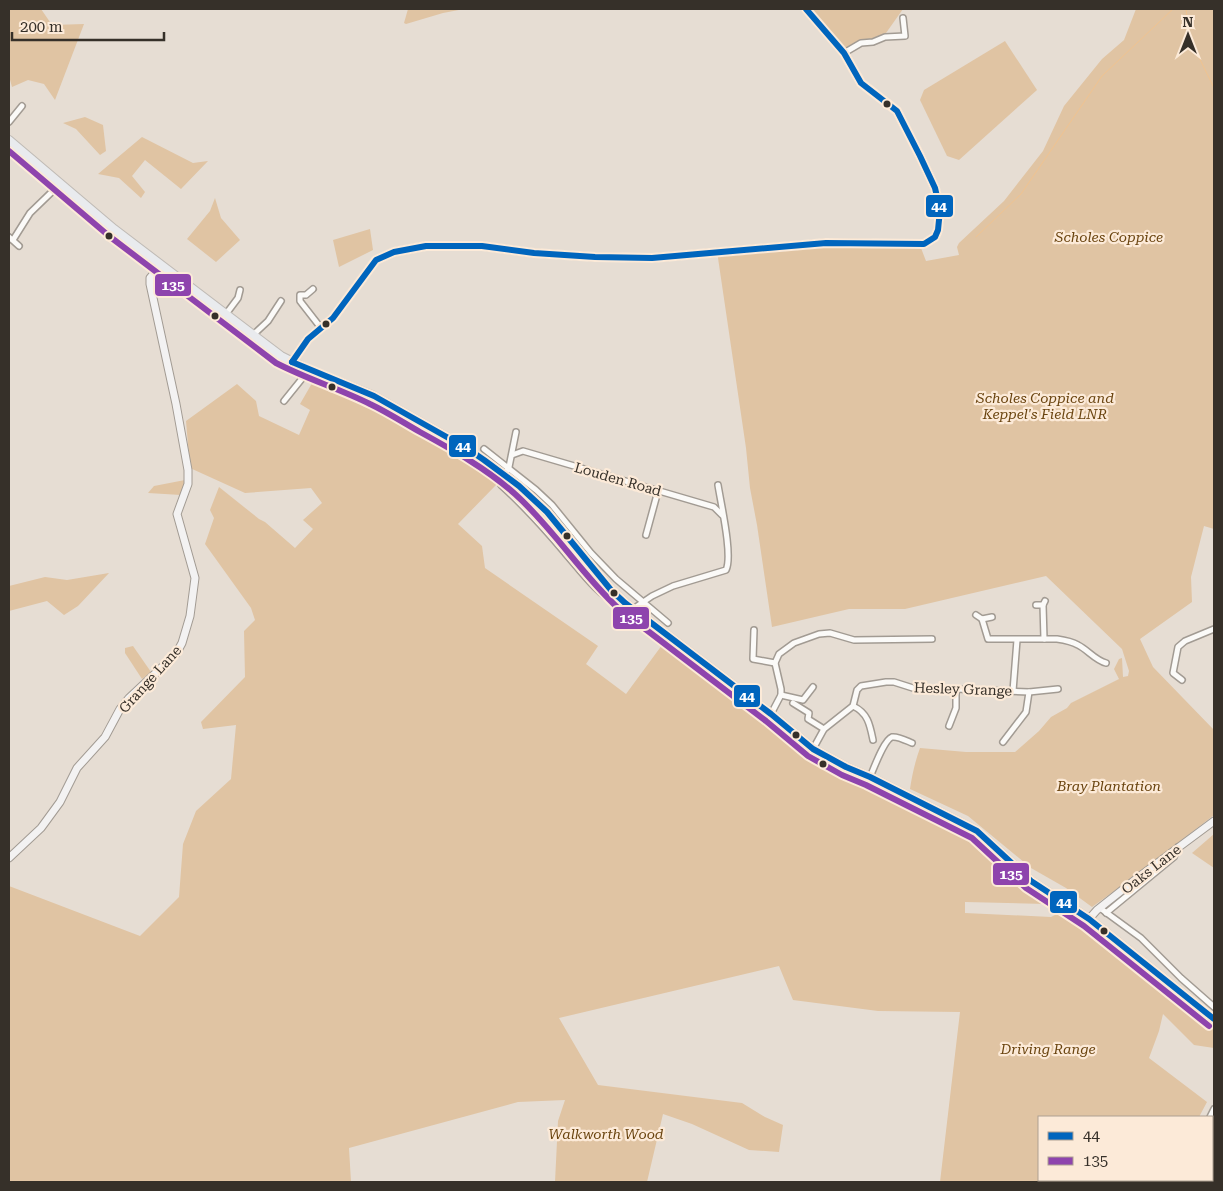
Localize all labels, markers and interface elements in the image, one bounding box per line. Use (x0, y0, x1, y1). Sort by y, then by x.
scale bar (12, 10, 165, 42)
north arrow (1163, 10, 1213, 60)
text: N (1183, 14, 1194, 30)
text: 200 m (20, 18, 63, 36)
unlabelled marker (882, 99, 892, 109)
line badge: 44 (925, 194, 954, 218)
text: 44 (931, 198, 947, 214)
park label: Scholes Coppice (1054, 229, 1163, 245)
unlabelled marker (104, 231, 114, 241)
line badge: 135 (154, 273, 192, 297)
text: 135 (161, 277, 185, 293)
unlabelled marker (210, 311, 220, 321)
unlabelled marker (321, 319, 331, 329)
unlabelled marker (327, 382, 337, 392)
park label: Scholes Coppice and Keppel's Field LNR (975, 390, 1114, 422)
line badge: 44 (448, 434, 477, 458)
text: 44 (455, 438, 471, 454)
street label: Louden Road (573, 459, 663, 499)
unlabelled marker (562, 531, 572, 541)
unlabelled marker (609, 588, 619, 598)
line badge: 135 (612, 606, 650, 630)
text: 135 (619, 610, 643, 626)
street label: Grange Lane (116, 642, 185, 716)
street label: Hesley Grange (914, 679, 1013, 699)
line badge: 44 (733, 684, 761, 708)
text: 44 (739, 688, 755, 704)
unlabelled marker (791, 730, 801, 740)
unlabelled marker (818, 759, 828, 769)
park label: Bray Plantation (1056, 778, 1161, 794)
street label: Oaks Lane (1118, 841, 1184, 897)
line badge: 135 (992, 862, 1030, 886)
text: 135 (999, 866, 1023, 882)
line badge: 44 (1049, 890, 1078, 914)
text: 44 (1056, 894, 1072, 910)
unlabelled marker (1099, 926, 1109, 936)
park label: Driving Range (999, 1041, 1096, 1057)
legend (1038, 1116, 1213, 1181)
park label: Walkworth Wood (548, 1126, 664, 1142)
text: 44 (1083, 1127, 1100, 1145)
text: 135 (1083, 1152, 1108, 1170)

